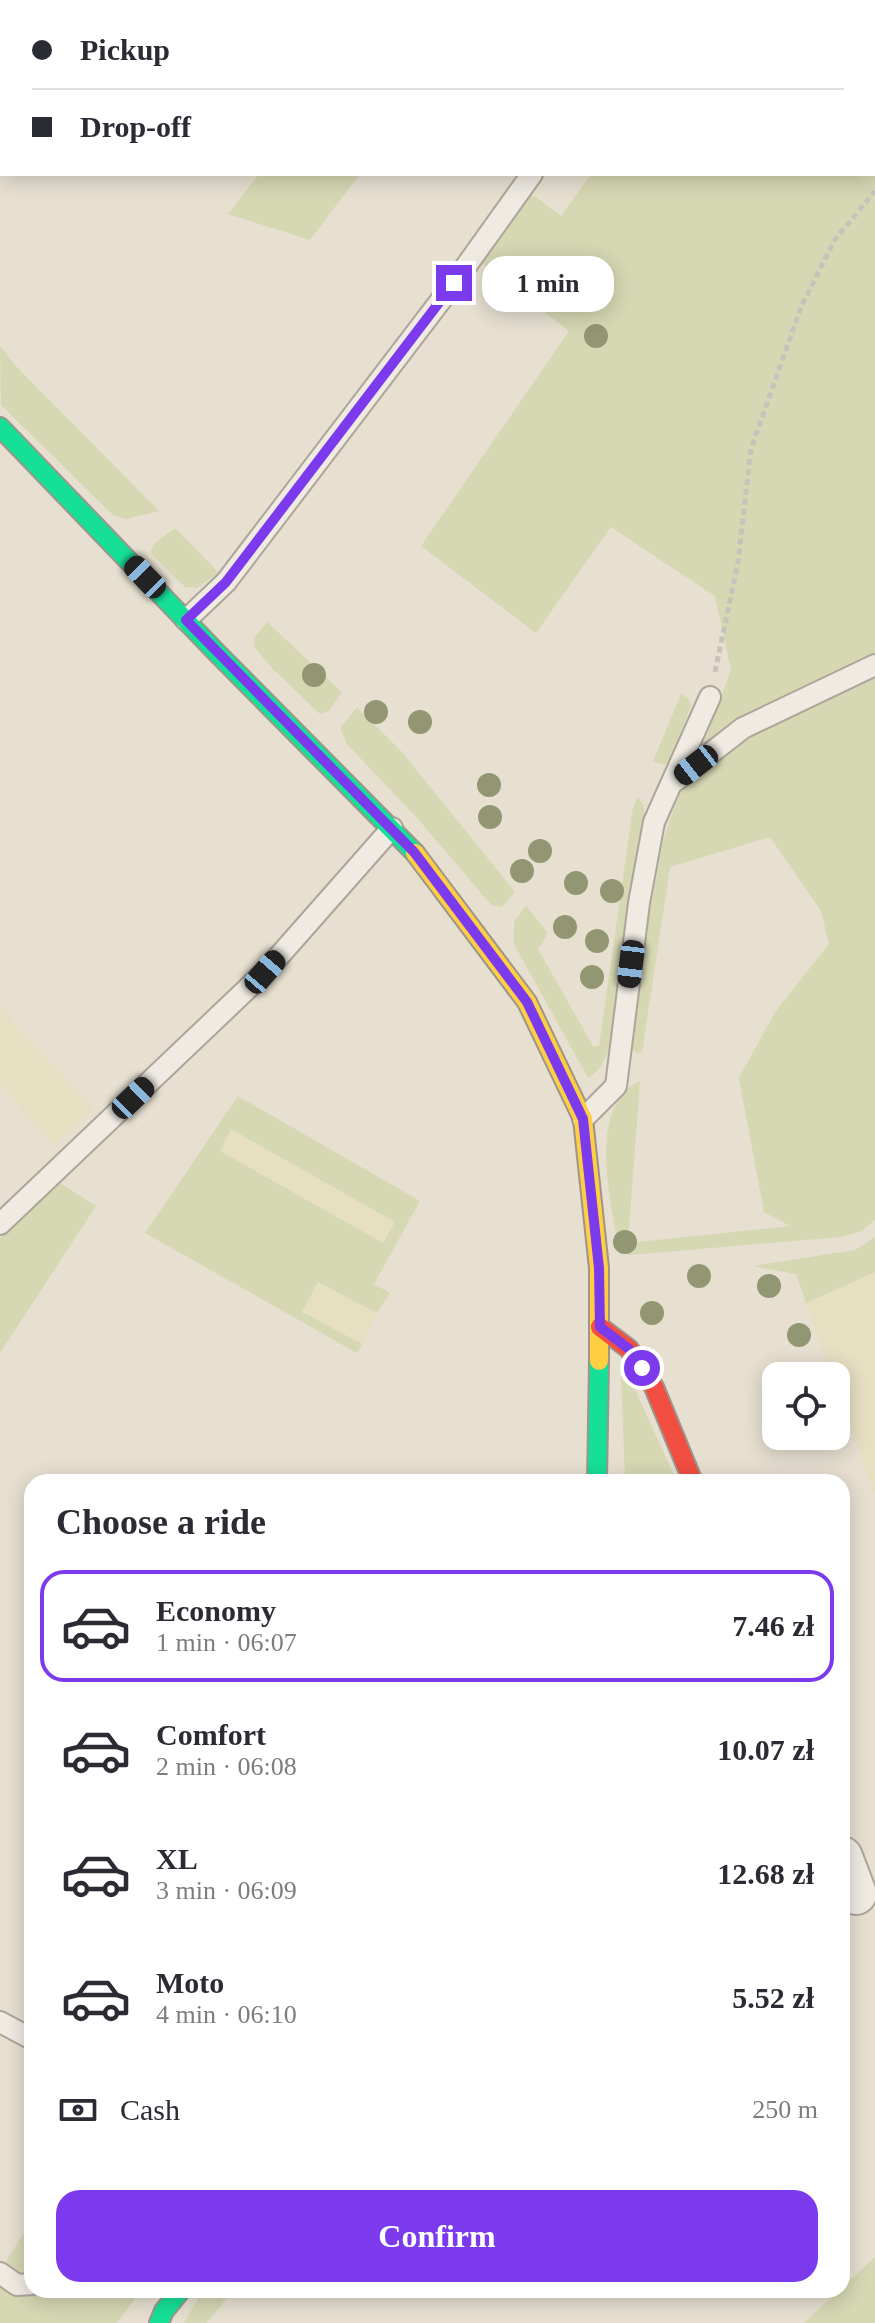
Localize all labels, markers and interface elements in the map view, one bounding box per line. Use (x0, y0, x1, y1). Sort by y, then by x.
text: Pickup (80, 33, 170, 66)
text: Drop-off (80, 110, 191, 143)
callout: 1 min (482, 255, 614, 311)
route end (436, 265, 472, 301)
text: 1 min (517, 269, 579, 298)
car (120, 551, 170, 603)
car (670, 741, 722, 789)
car (616, 939, 646, 989)
car (240, 946, 290, 998)
car (107, 1073, 159, 1123)
route start (624, 1350, 660, 1386)
map controls (762, 1362, 850, 1450)
button: locate (762, 1362, 850, 1450)
text: Choose a ride (56, 1502, 266, 1542)
icon: car (60, 1590, 132, 1662)
text: Economy (156, 1594, 276, 1627)
text: 7.46 zł (732, 1609, 814, 1642)
text: 1 min · 06:07 (156, 1628, 297, 1657)
icon: car (60, 1714, 132, 1786)
text: Comfort (156, 1718, 266, 1751)
text: 10.07 zł (717, 1733, 814, 1766)
text: 2 min · 06:08 (156, 1752, 297, 1781)
icon: car (60, 1838, 132, 1910)
text: XL (156, 1842, 198, 1875)
text: 12.68 zł (717, 1857, 814, 1890)
text: 3 min · 06:09 (156, 1876, 297, 1905)
icon: car (60, 1962, 132, 2034)
text: Moto (156, 1966, 224, 1999)
text: 5.52 zł (732, 1981, 814, 2014)
text: 4 min · 06:10 (156, 2000, 297, 2029)
icon: cash (56, 2088, 100, 2132)
text: Cash (120, 2093, 180, 2126)
text: 250 m (752, 2095, 818, 2124)
button: Confirm (56, 2190, 818, 2282)

